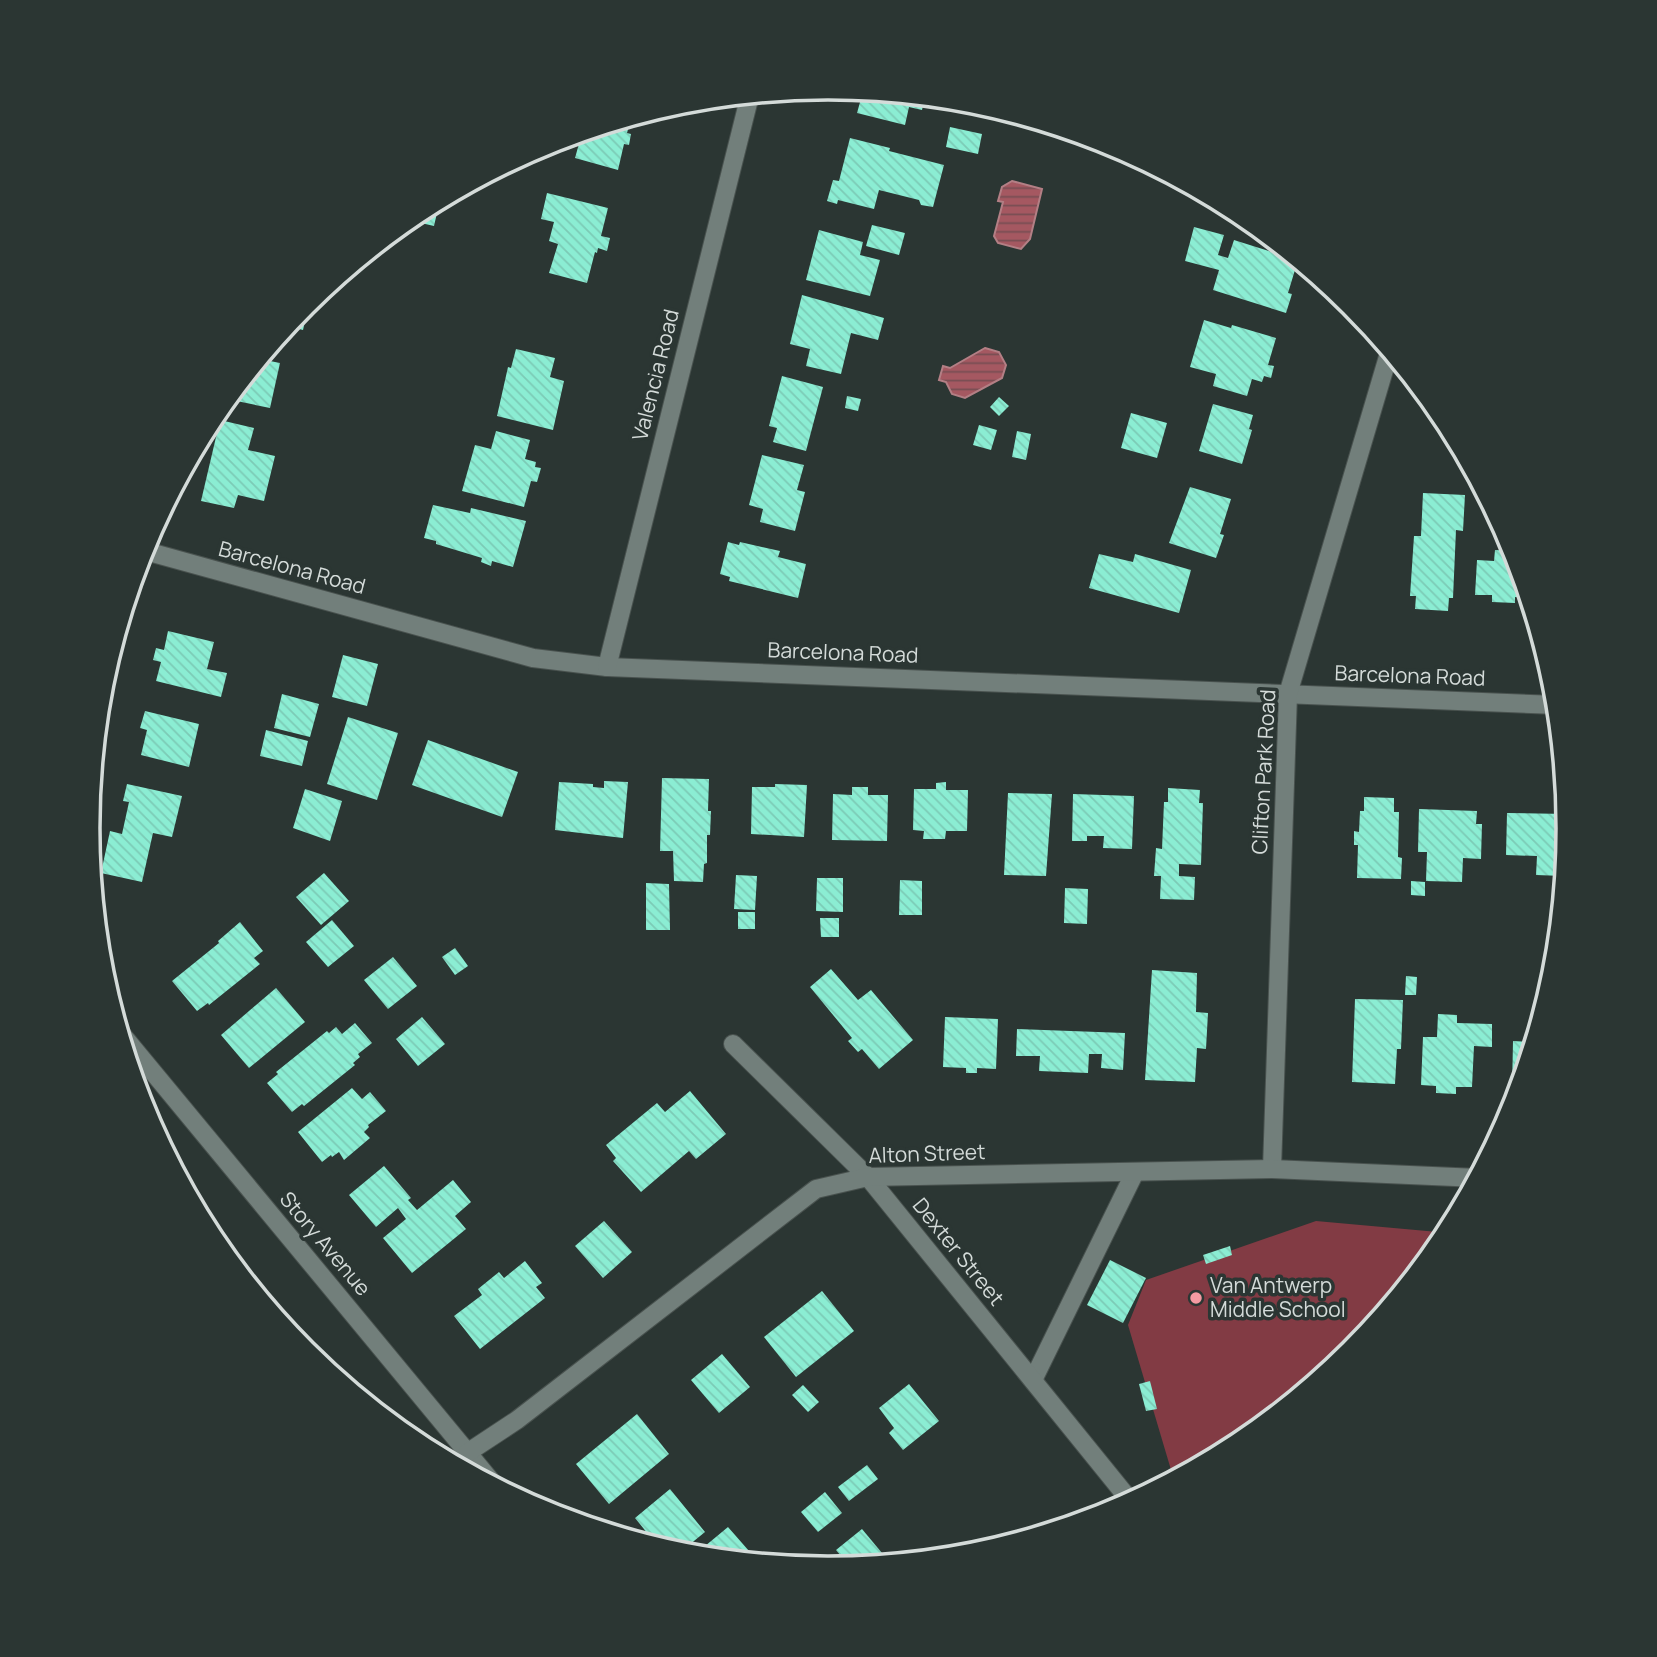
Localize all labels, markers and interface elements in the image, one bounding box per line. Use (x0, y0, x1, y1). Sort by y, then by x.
street label: Valencia Road (625, 306, 685, 443)
street label: Barcelona Road (216, 534, 369, 600)
street label: Barcelona Road (767, 635, 919, 669)
street label: Barcelona Road (1334, 658, 1486, 692)
street label: Clifton Park Road (1245, 689, 1281, 855)
street label: Alton Street (868, 1137, 986, 1169)
street label: Story Avenue (274, 1185, 378, 1301)
street label: Dexter Street (907, 1192, 1011, 1311)
place label: Van Antwerp Middle School (1210, 1271, 1346, 1323)
marker: Van Antwerp Middle School (1188, 1290, 1204, 1306)

